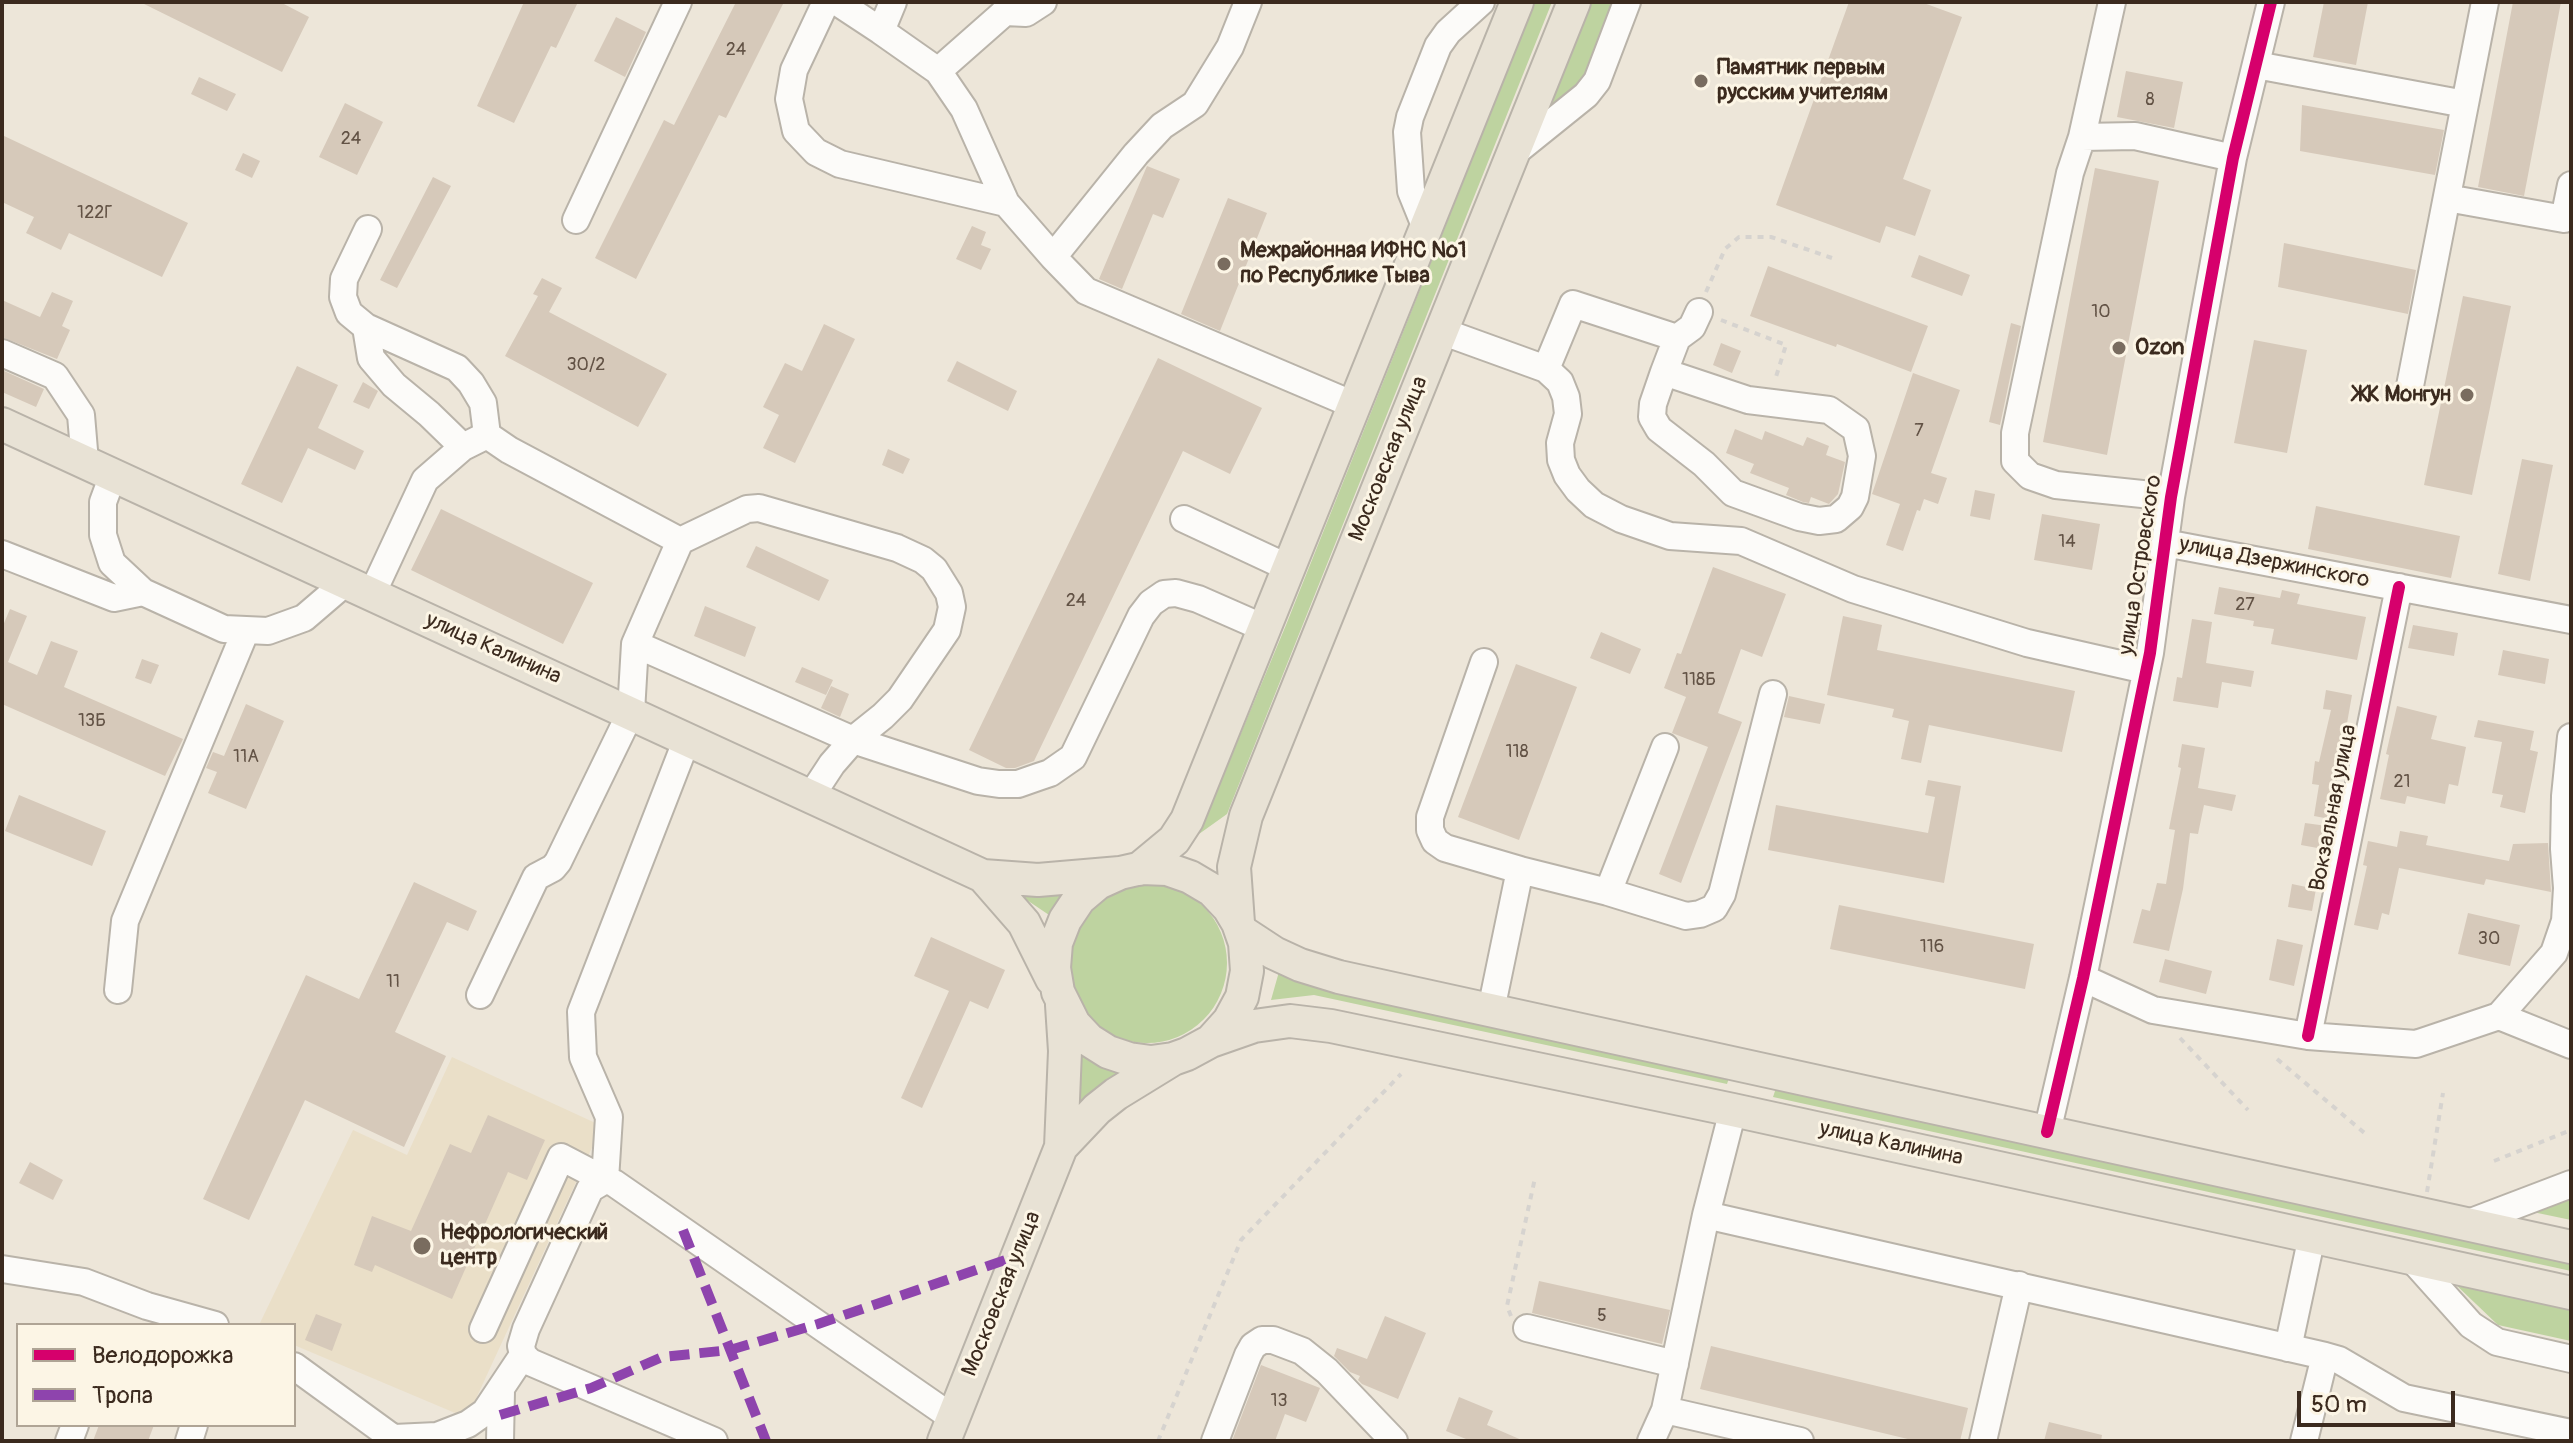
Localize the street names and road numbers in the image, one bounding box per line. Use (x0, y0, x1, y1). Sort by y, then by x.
street label: Московская улица (1344, 373, 1434, 545)
street label: улица Островского (2114, 473, 2168, 657)
street label: улица Дзержинского (2177, 532, 2371, 594)
street label: улица Калинина (421, 607, 565, 691)
street label: Вокзальная улица (2305, 722, 2363, 894)
street label: улица Калинина (1817, 1116, 1965, 1172)
street label: Московская улица (957, 1208, 1047, 1380)

